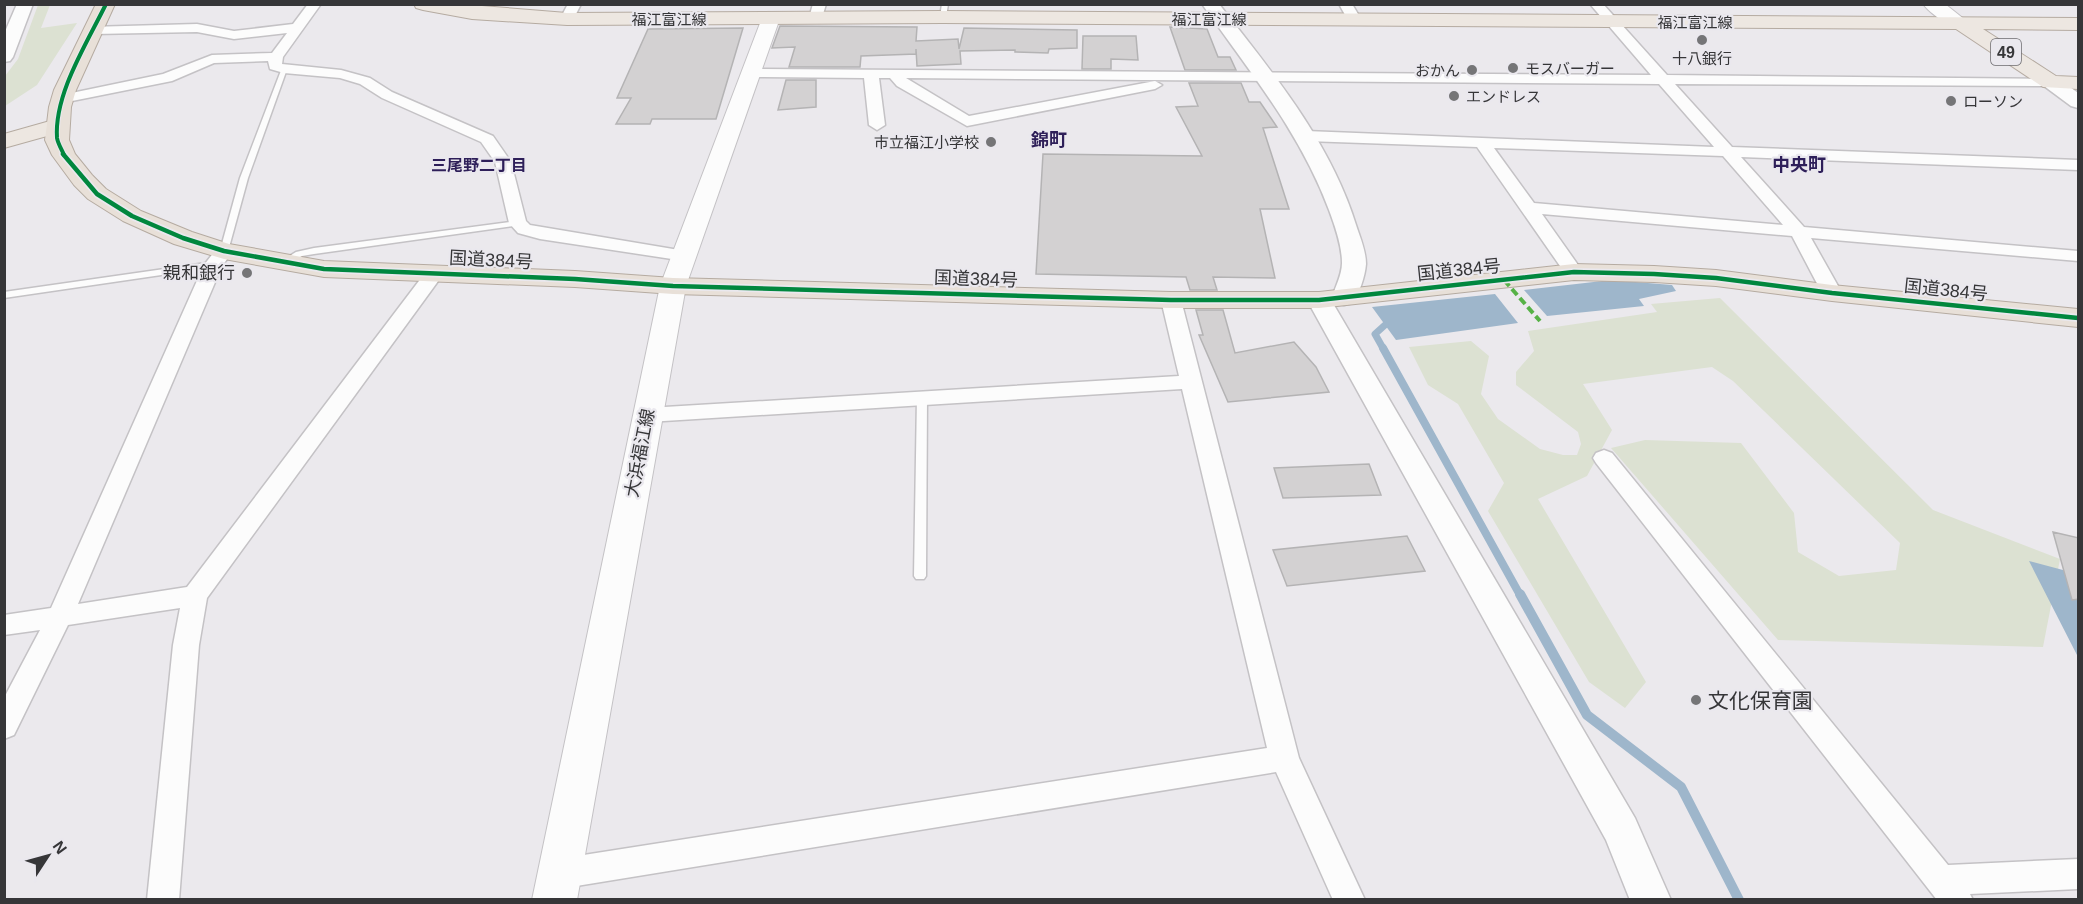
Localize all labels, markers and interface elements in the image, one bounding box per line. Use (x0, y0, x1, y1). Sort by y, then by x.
street label: 福江富江線 (631, 11, 707, 28)
street label: 福江富江線 (1171, 11, 1247, 28)
street label: 福江富江線 (1657, 14, 1733, 31)
marker: 十八銀行 (1695, 33, 1709, 47)
road number: 49 (1991, 39, 2021, 65)
place label: 十八銀行 (1672, 50, 1732, 67)
place label: モスバーガー (1525, 60, 1615, 77)
marker: モスバーガー (1506, 61, 1520, 75)
place label: おかん (1415, 62, 1460, 79)
marker: おかん (1465, 63, 1479, 77)
place label: エンドレス (1466, 88, 1541, 105)
marker: エンドレス (1447, 89, 1461, 103)
place label: ローソン (1963, 93, 2023, 110)
marker: ローソン (1944, 94, 1958, 108)
district label: 錦町 (1031, 130, 1067, 150)
place label: 市立福江小学校 (874, 134, 979, 151)
marker: 市立福江小学校 (984, 135, 998, 149)
district label: 中央町 (1772, 155, 1826, 175)
district label: 三尾野二丁目 (431, 157, 527, 174)
street label: 国道384号 (449, 248, 533, 272)
street label: 国道384号 (1416, 256, 1502, 284)
place label: 親和銀行 (163, 263, 235, 283)
marker: 親和銀行 (240, 266, 254, 280)
street label: 国道384号 (934, 268, 1018, 290)
street label: 国道384号 (1903, 276, 1989, 304)
street label: 大浜福江線 (622, 407, 658, 499)
place label: 文化保育園 (1708, 689, 1813, 712)
marker: 文化保育園 (1689, 693, 1703, 707)
north arrow (18, 826, 78, 886)
text: N (49, 838, 70, 857)

